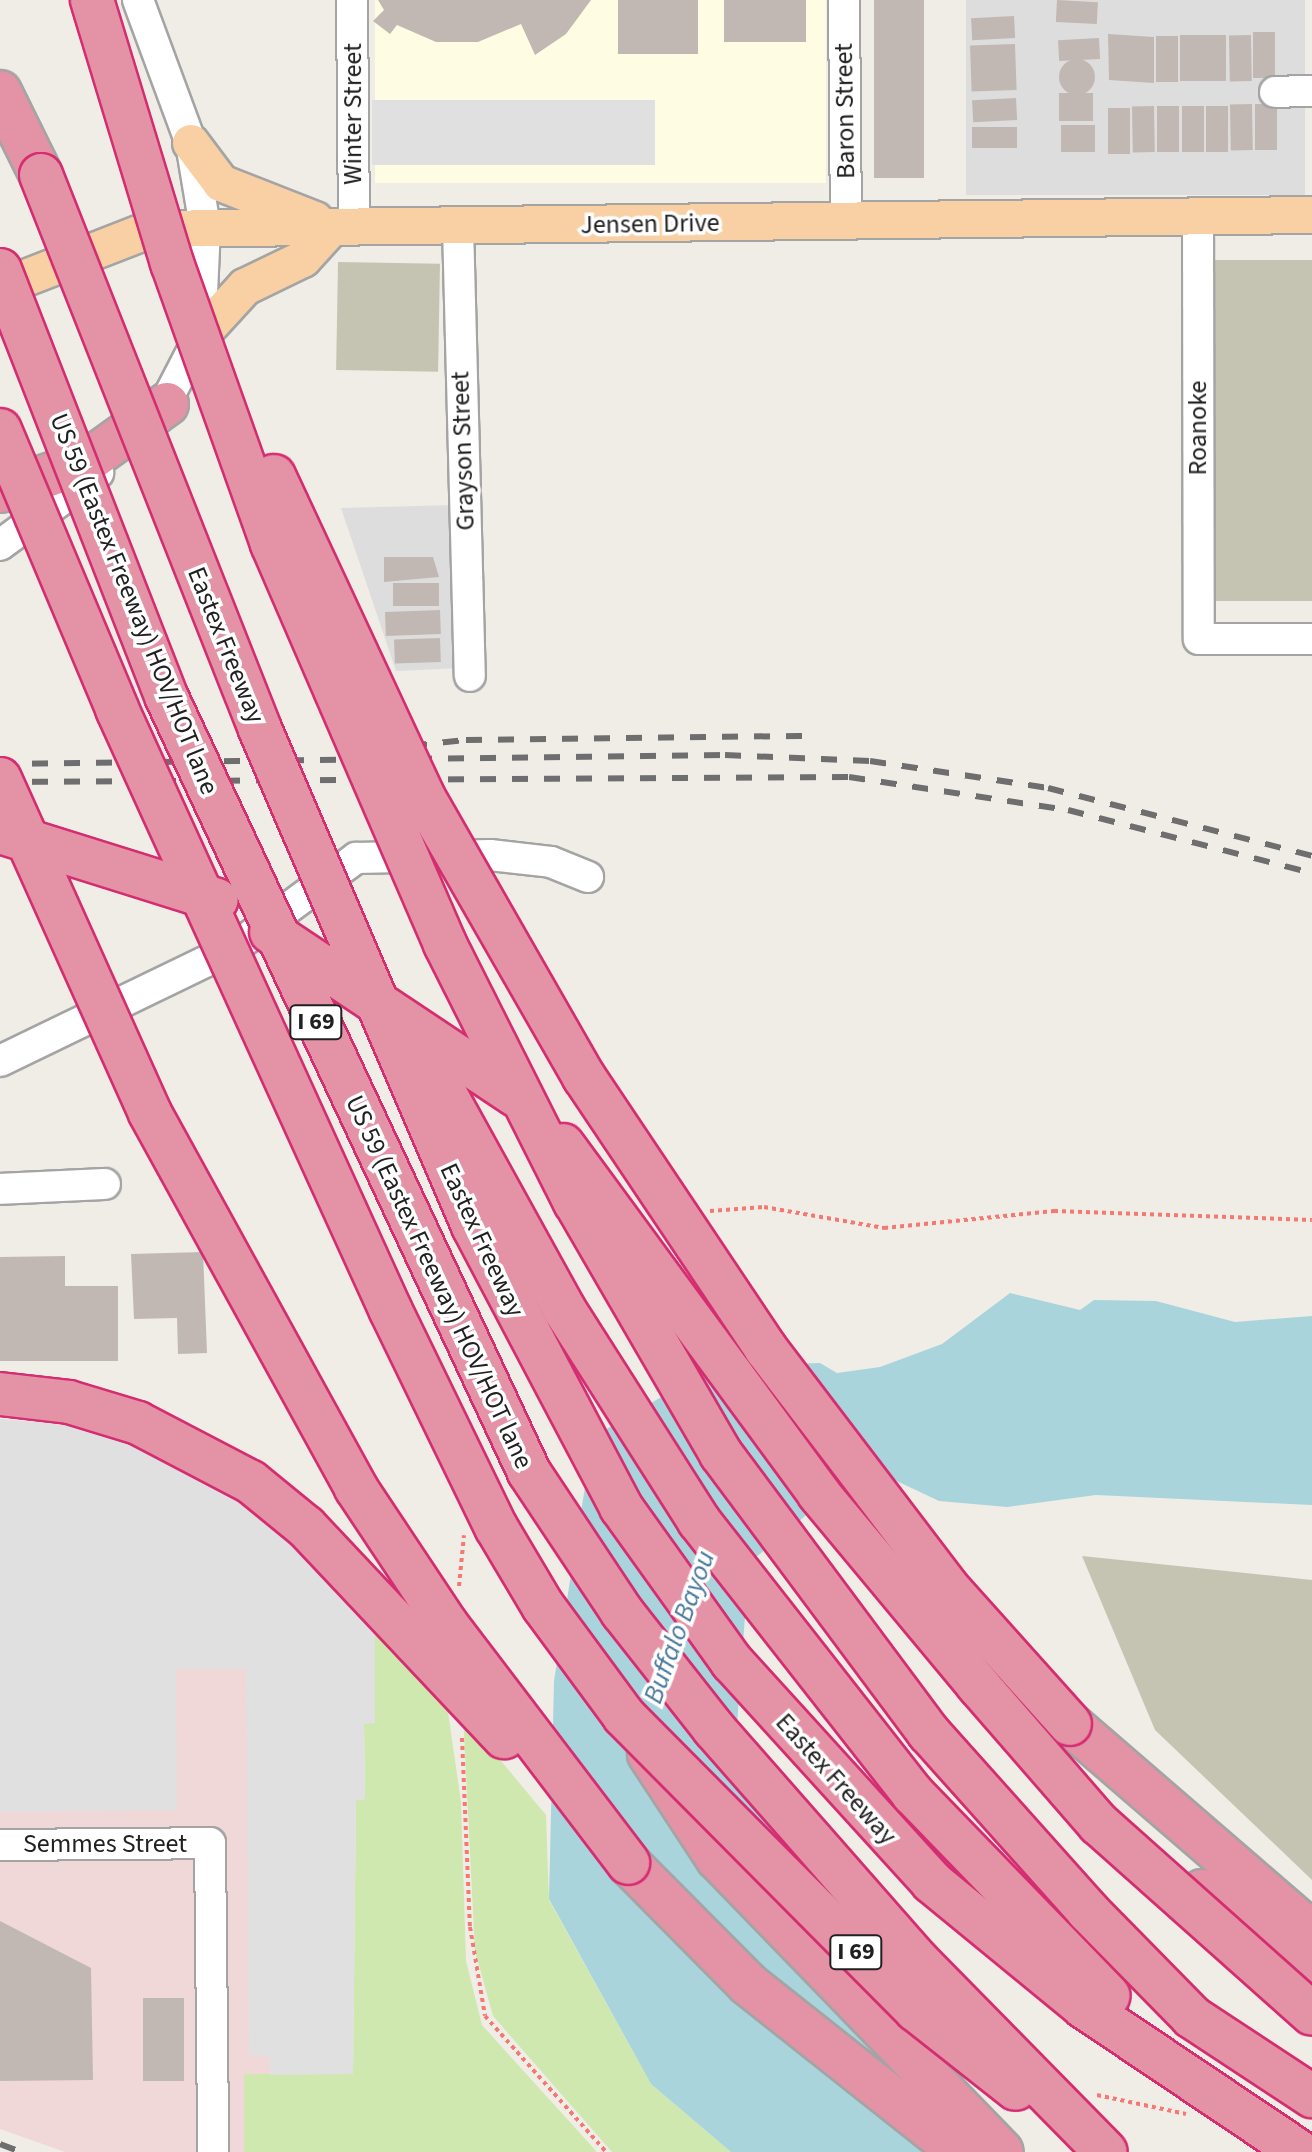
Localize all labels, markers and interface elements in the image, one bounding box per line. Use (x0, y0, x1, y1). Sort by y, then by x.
street label: Winter Street (337, 43, 369, 185)
street label: Baron Street (828, 43, 862, 179)
street label: Jensen Drive (580, 207, 720, 241)
street label: Grayson Street (445, 371, 481, 531)
street label: Roanoke (1182, 381, 1214, 475)
street label: US 59 (Eastex Freeway) HOV/HOT lane (43, 409, 225, 799)
street label: Eastex Freeway (180, 562, 272, 728)
road number: I 69 (288, 1002, 344, 1042)
street label: US 59 (Eastex Freeway) HOV/HOT lane (339, 1090, 539, 1474)
street label: Eastex Freeway (433, 1158, 531, 1322)
water label: Buffalo Bayou (636, 1546, 722, 1708)
street label: Eastex Freeway (769, 1707, 903, 1851)
street label: Semmes Street (23, 1828, 187, 1860)
road number: I 69 (828, 1932, 884, 1972)

